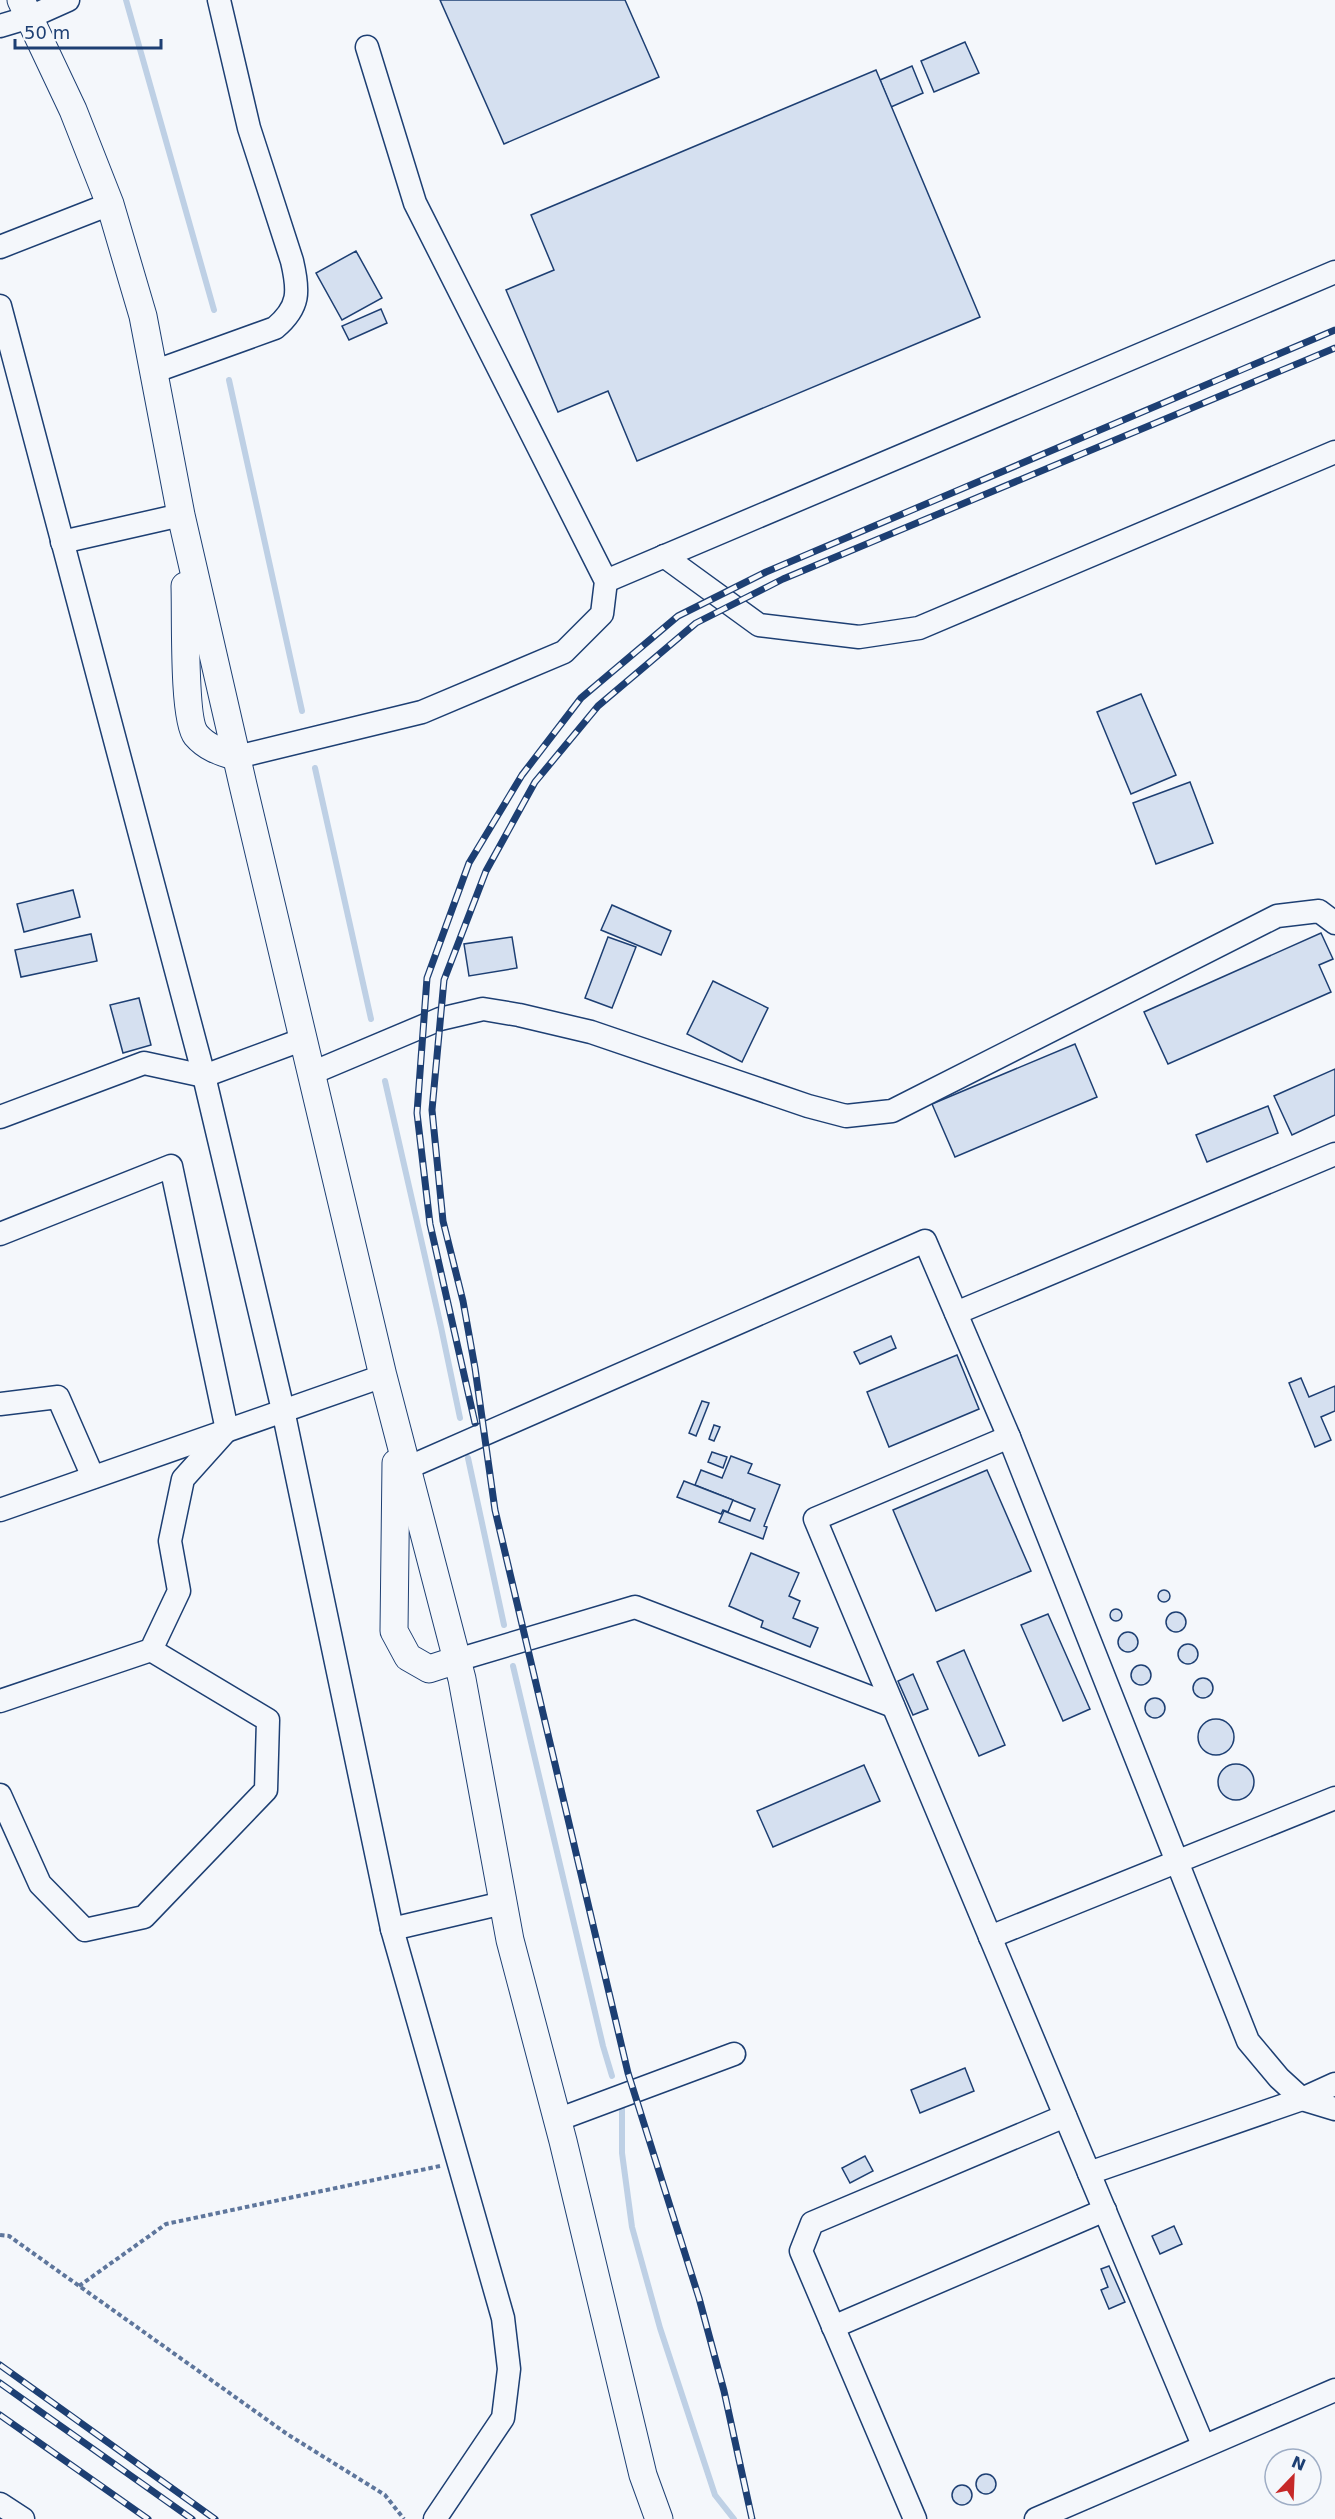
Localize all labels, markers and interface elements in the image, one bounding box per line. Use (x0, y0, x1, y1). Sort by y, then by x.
scale bar (15, 12, 160, 50)
text: 50 m (24, 22, 70, 43)
north arrow (1263, 2447, 1323, 2507)
text: N (1289, 2452, 1309, 2475)

